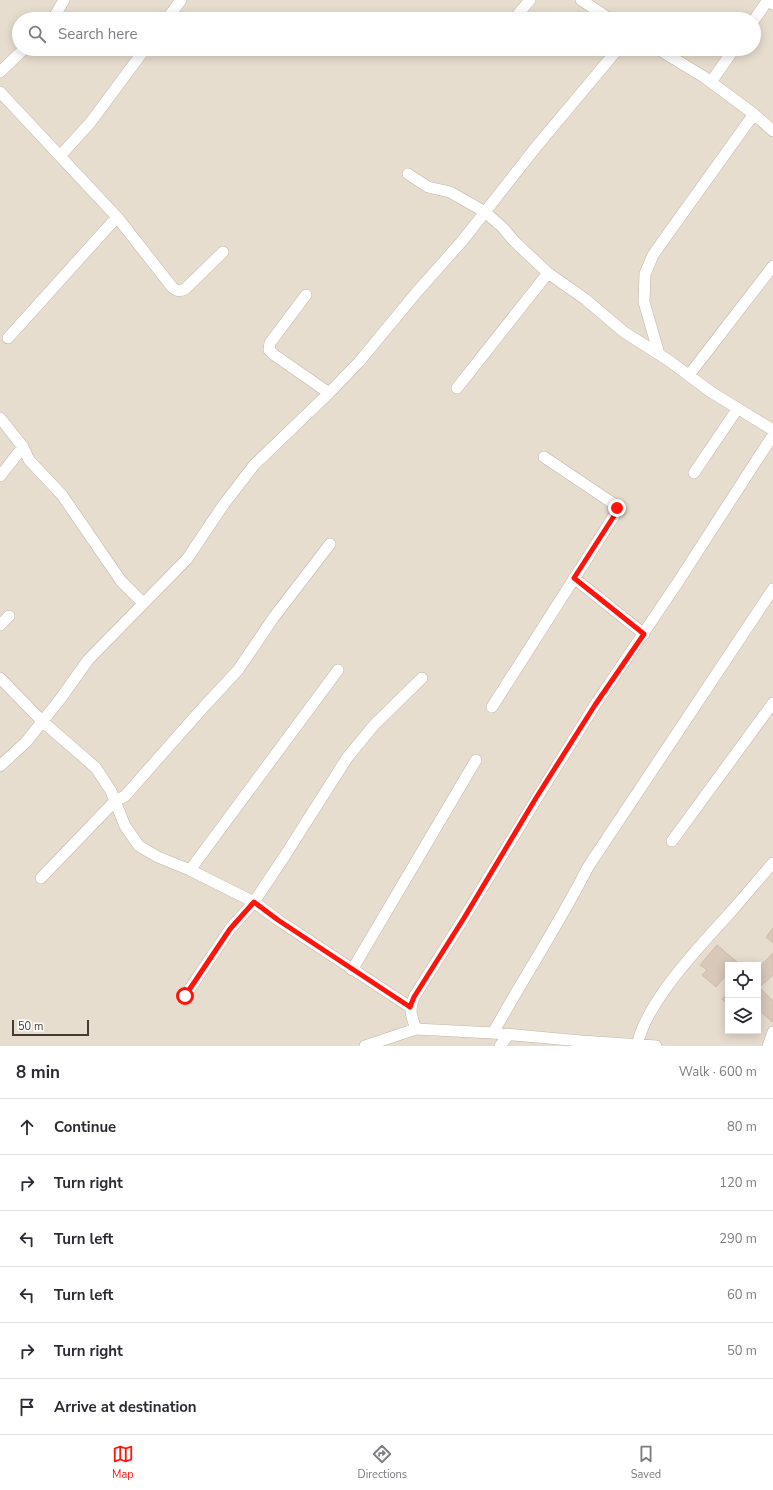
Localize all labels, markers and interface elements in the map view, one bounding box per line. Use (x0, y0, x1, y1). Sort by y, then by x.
search box (12, 12, 761, 56)
icon: search (26, 23, 48, 45)
text: Search here (58, 24, 138, 44)
route end (608, 499, 626, 517)
map controls (725, 962, 761, 1034)
button: locate (725, 962, 761, 998)
route start (176, 987, 194, 1005)
button: layers (725, 998, 761, 1034)
scale bar (12, 1018, 89, 1037)
text: 50 m (18, 1019, 43, 1034)
text: 8 min (16, 1061, 60, 1084)
text: Walk · 600 m (679, 1063, 757, 1081)
icon: ahead (16, 1116, 38, 1138)
text: Continue (54, 1117, 116, 1137)
text: 80 m (727, 1118, 757, 1136)
icon: right (16, 1172, 38, 1194)
text: Turn right (54, 1173, 123, 1193)
text: 120 m (719, 1174, 757, 1192)
icon: left (16, 1228, 38, 1250)
text: Turn left (54, 1229, 113, 1249)
text: 290 m (719, 1230, 757, 1248)
icon: left (16, 1284, 38, 1306)
text: Turn left (54, 1285, 113, 1305)
text: 60 m (727, 1286, 757, 1304)
icon: right (16, 1340, 38, 1362)
text: Turn right (54, 1341, 123, 1361)
text: 50 m (727, 1342, 757, 1360)
icon: arrive (16, 1396, 38, 1418)
text: Arrive at destination (54, 1397, 197, 1417)
tab: Map (112, 1443, 134, 1482)
tab: Directions (358, 1443, 407, 1482)
tab: Saved (631, 1443, 661, 1482)

